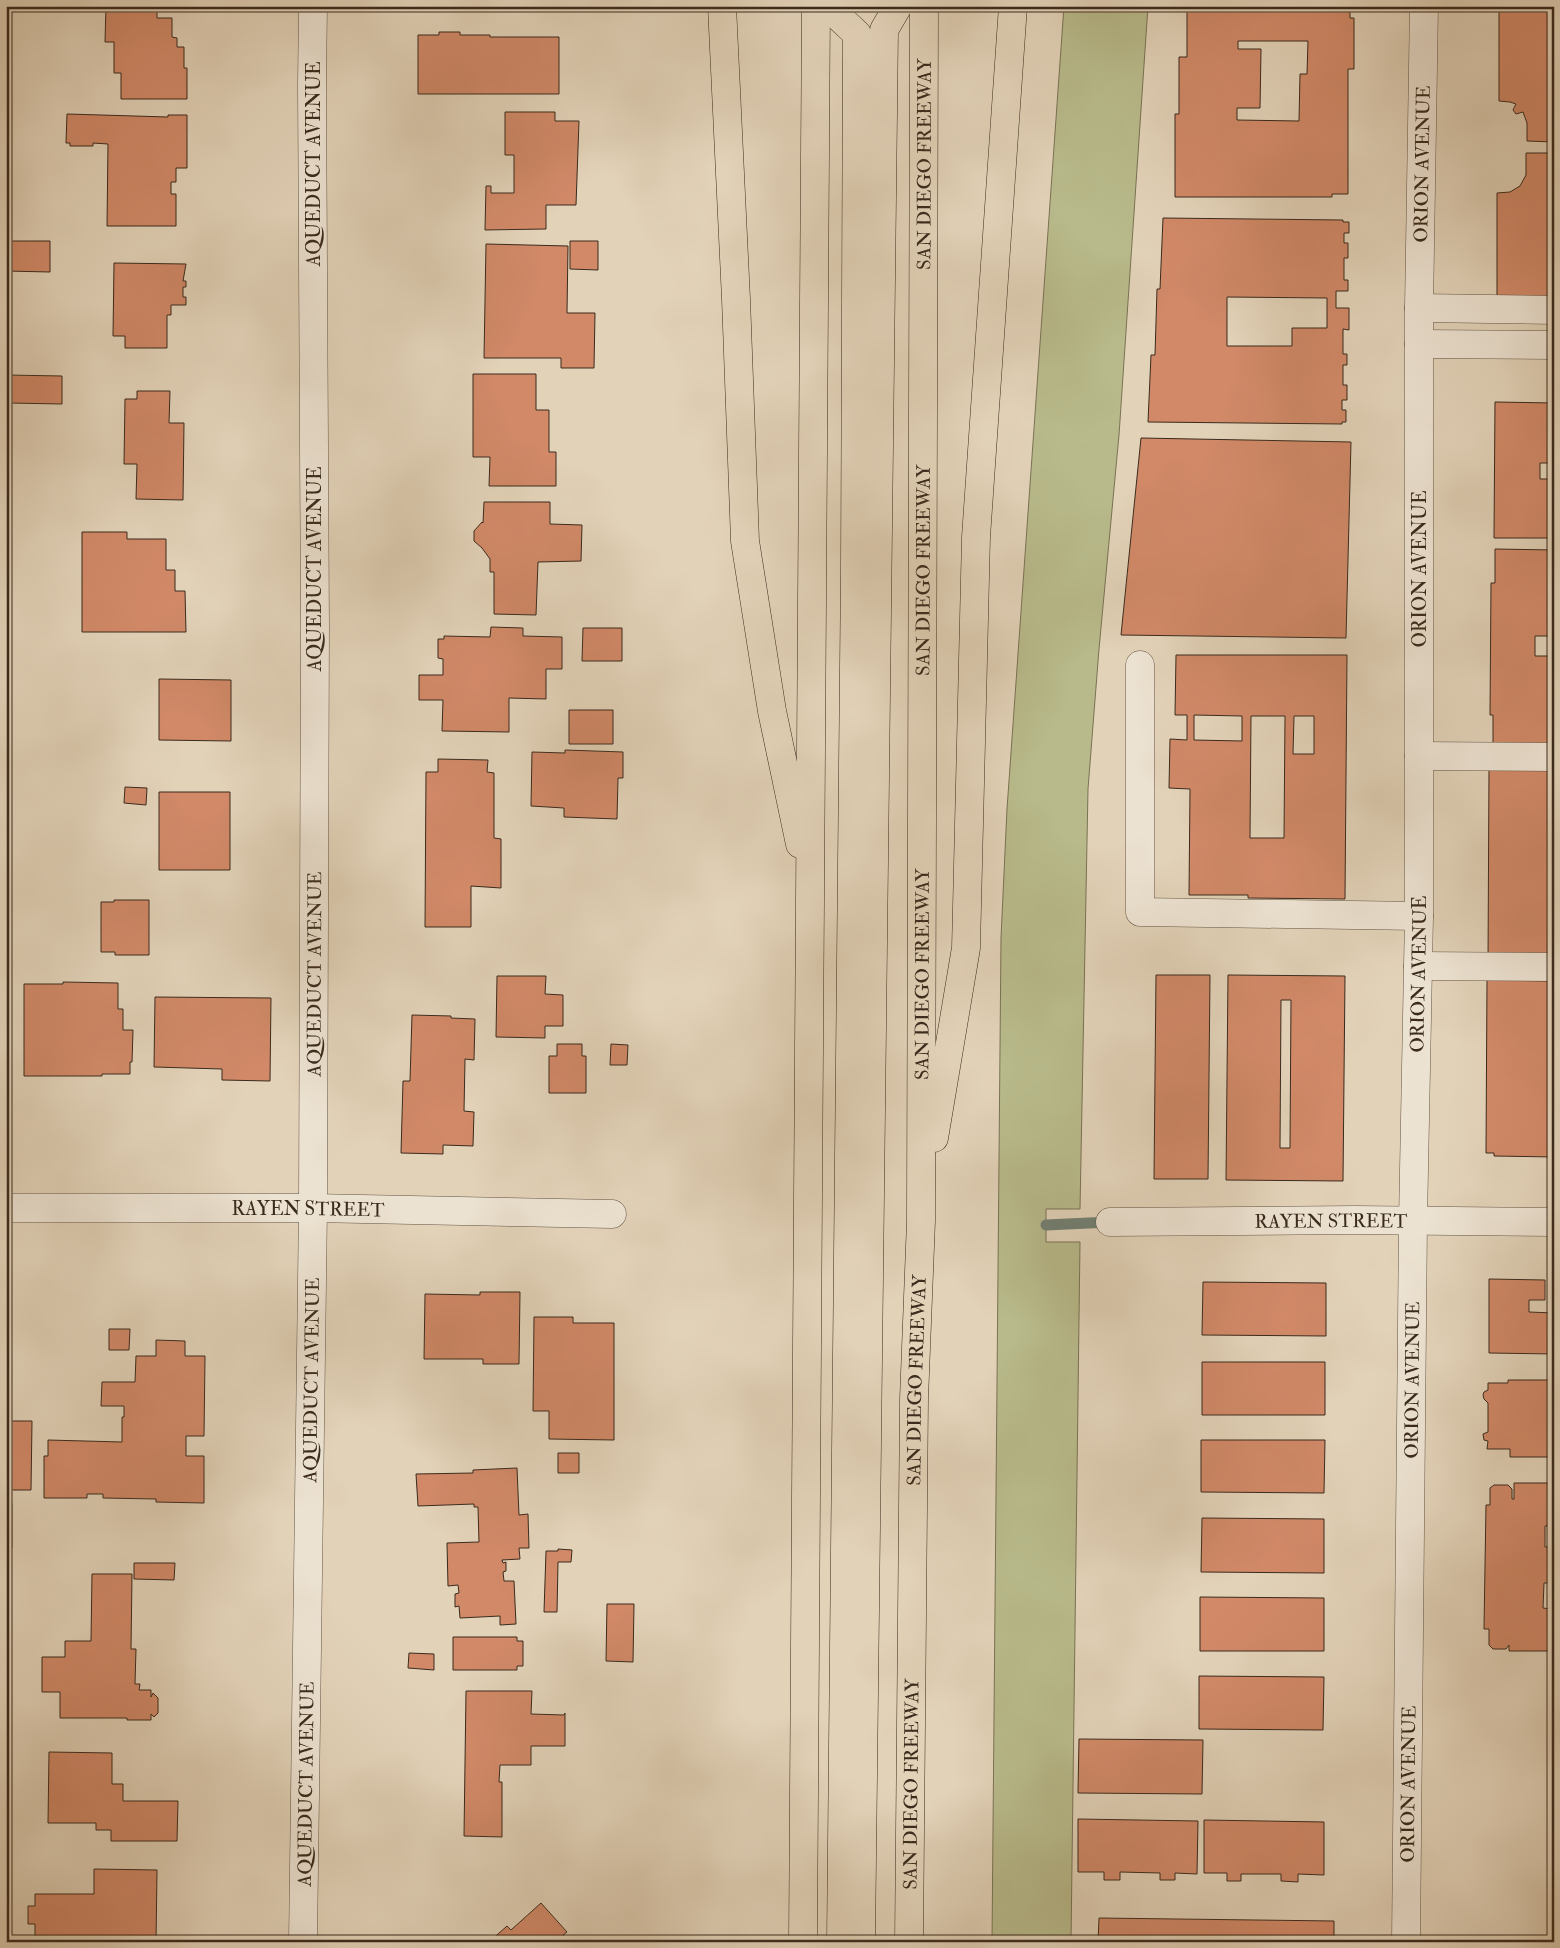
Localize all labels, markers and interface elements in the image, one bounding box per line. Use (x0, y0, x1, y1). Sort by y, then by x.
street label: SAN DIEGO FREEWAY (912, 57, 937, 270)
street label: AQUEDUCT AVENUE (302, 61, 326, 268)
street label: ORION AVENUE (1409, 85, 1436, 243)
street label: SAN DIEGO FREEWAY (911, 463, 936, 676)
street label: AQUEDUCT AVENUE (303, 466, 327, 673)
street label: ORION AVENUE (1408, 490, 1432, 648)
street label: SAN DIEGO FREEWAY (910, 867, 935, 1080)
street label: AQUEDUCT AVENUE (302, 871, 327, 1078)
street label: ORION AVENUE (1405, 895, 1432, 1053)
street label: RAYEN STREET (232, 1197, 385, 1222)
street label: RAYEN STREET (1254, 1209, 1408, 1234)
street label: SAN DIEGO FREEWAY (902, 1273, 932, 1486)
street label: AQUEDUCT AVENUE (298, 1277, 325, 1484)
street label: ORION AVENUE (1400, 1301, 1425, 1459)
street label: SAN DIEGO FREEWAY (898, 1677, 924, 1890)
street label: AQUEDUCT AVENUE (293, 1681, 320, 1888)
street label: ORION AVENUE (1396, 1705, 1421, 1863)

